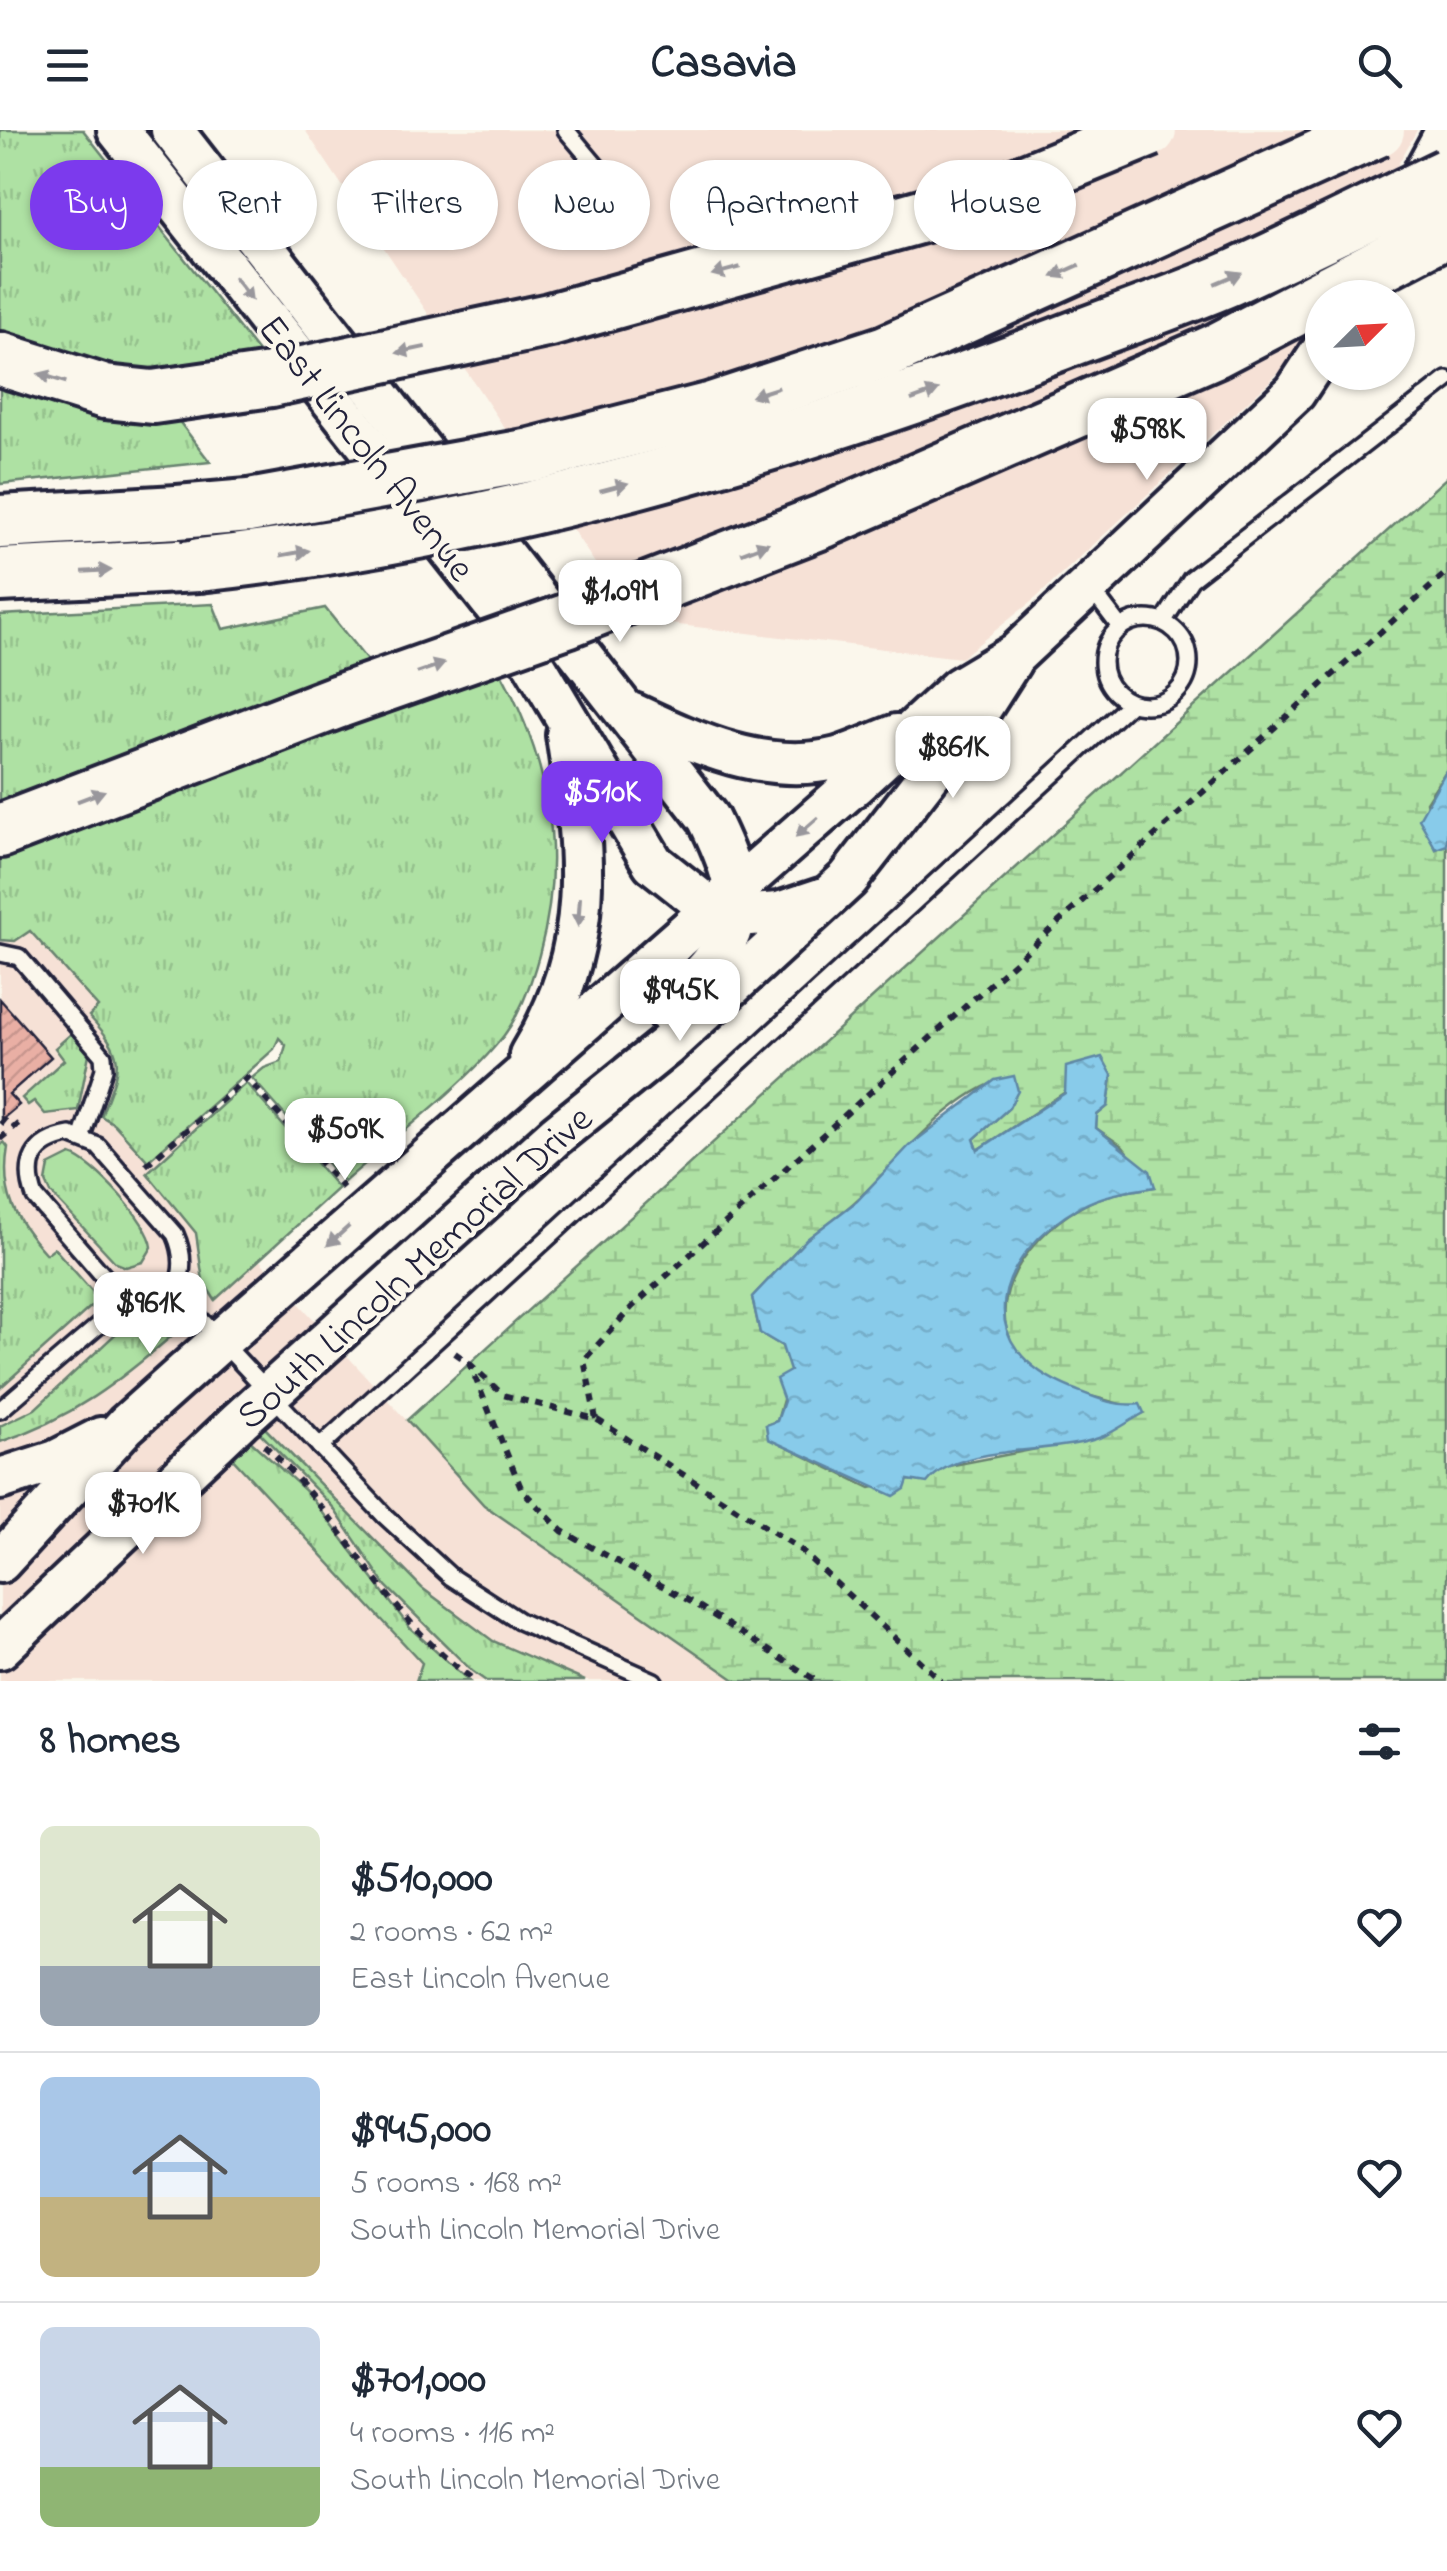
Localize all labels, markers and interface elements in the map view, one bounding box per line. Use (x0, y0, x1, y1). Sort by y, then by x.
text: Casavia (651, 32, 796, 98)
icon: menu (40, 38, 95, 93)
icon: search (1352, 38, 1407, 93)
chip: Buy (30, 160, 163, 250)
chip: Rent (183, 160, 317, 250)
chip: Filters (337, 160, 498, 250)
chip: New (518, 160, 650, 250)
chip: Apartment (670, 160, 894, 250)
chip: House (914, 160, 1076, 250)
one-way arrow (1051, 262, 1080, 279)
one-way arrow (710, 264, 741, 280)
one-way arrow (1213, 270, 1243, 286)
one-way arrow (233, 276, 254, 302)
north arrow (1305, 280, 1415, 390)
map controls (1305, 280, 1415, 390)
street label: East Lincoln Avenue (241, 304, 488, 596)
one-way arrow (395, 343, 426, 358)
one-way arrow (36, 370, 67, 385)
one-way arrow (749, 385, 779, 400)
one-way arrow (910, 386, 940, 401)
pin: $598K (1077, 398, 1217, 483)
text: $598K (1110, 407, 1184, 454)
one-way arrow (598, 479, 629, 495)
one-way arrow (740, 540, 770, 556)
one-way arrow (280, 545, 312, 560)
pin: $1.09M (539, 560, 701, 645)
one-way arrow (82, 563, 114, 579)
text: $1.09M (581, 569, 659, 616)
one-way arrow (416, 660, 446, 675)
pin: $861K (883, 716, 1023, 801)
text: $861K (917, 725, 989, 772)
pin: $510K (532, 761, 672, 846)
text: $510K (563, 770, 641, 817)
one-way arrow (76, 788, 106, 803)
one-way arrow (795, 816, 820, 838)
one-way arrow (571, 896, 587, 928)
pin: $945K (610, 959, 750, 1044)
text: $945K (642, 968, 718, 1015)
street label: South Lincoln Memorial Drive (224, 1093, 608, 1446)
pin: $509K (275, 1098, 415, 1183)
text: $509K (307, 1107, 383, 1154)
one-way arrow (326, 1224, 351, 1246)
pin: $961K (80, 1272, 220, 1357)
text: $961K (116, 1281, 184, 1328)
pin: $701K (73, 1472, 213, 1557)
text: $701K (107, 1481, 179, 1528)
text: 8 homes (40, 1711, 181, 1772)
icon: filters (1352, 1714, 1407, 1769)
text: $510,000 (350, 1849, 493, 1910)
icon: home (120, 1866, 240, 1986)
icon: heart (1352, 1899, 1407, 1954)
text: 2 rooms · 62 m² (350, 1910, 553, 1957)
text: East Lincoln Avenue (350, 1957, 610, 2004)
text: $945,000 (350, 2100, 491, 2161)
icon: home (120, 2117, 240, 2237)
icon: heart (1352, 2150, 1407, 2205)
text: 5 rooms · 168 m² (350, 2161, 562, 2208)
text: South Lincoln Memorial Drive (350, 2208, 720, 2255)
text: $701,000 (350, 2350, 486, 2411)
icon: home (120, 2367, 240, 2487)
icon: heart (1352, 2400, 1407, 2455)
text: 4 rooms · 116 m² (350, 2411, 555, 2458)
text: South Lincoln Memorial Drive (350, 2458, 720, 2505)

